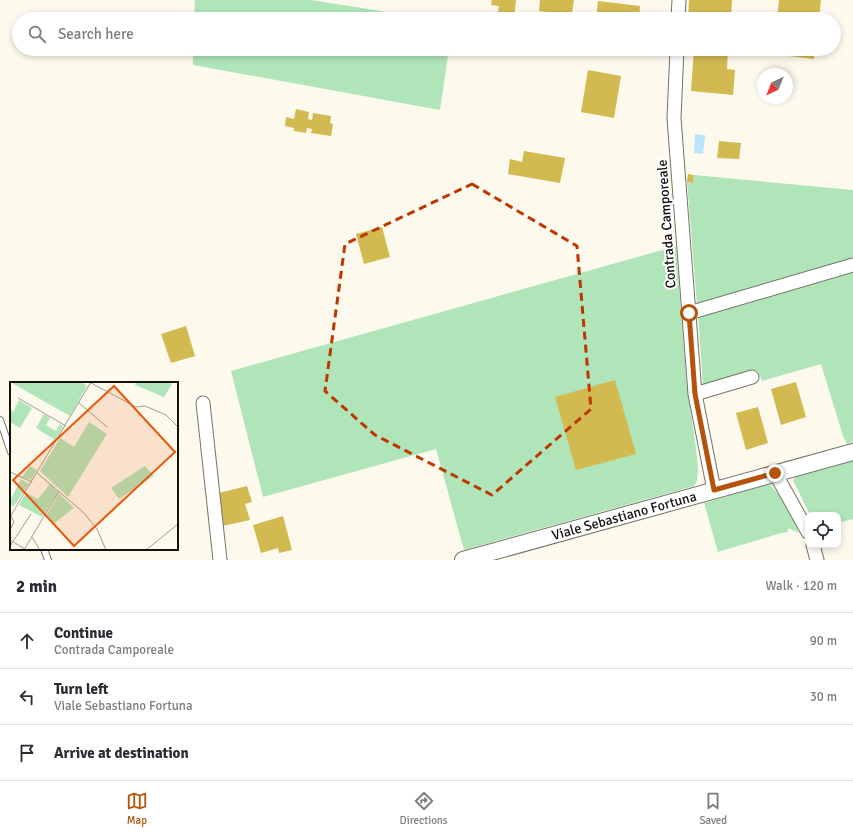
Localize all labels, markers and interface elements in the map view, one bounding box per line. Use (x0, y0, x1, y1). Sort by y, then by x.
search box (12, 12, 841, 56)
icon: search (26, 23, 48, 45)
text: Search here (58, 25, 134, 43)
north arrow (757, 68, 793, 104)
street label: Contrada Camporeale (654, 159, 679, 289)
route start (680, 304, 698, 322)
inset map (10, 382, 178, 550)
route end (766, 464, 784, 482)
street label: Viale Sebastiano Fortuna (550, 488, 698, 544)
map controls (805, 512, 841, 548)
button: locate (805, 512, 841, 548)
text: 2 min (16, 576, 57, 597)
text: Walk · 120 m (766, 578, 837, 594)
text: Continue (54, 624, 113, 642)
icon: ahead (16, 630, 38, 652)
text: 90 m (810, 633, 837, 649)
text: Contrada Camporeale (54, 642, 174, 658)
text: Turn left (54, 680, 108, 698)
icon: left (16, 686, 38, 708)
text: 30 m (810, 689, 837, 705)
text: Viale Sebastiano Fortuna (54, 698, 193, 714)
icon: arrive (16, 742, 38, 764)
text: Arrive at destination (54, 744, 189, 762)
tab: Map (126, 790, 148, 827)
tab: Directions (400, 790, 448, 827)
tab: Saved (699, 790, 727, 827)

